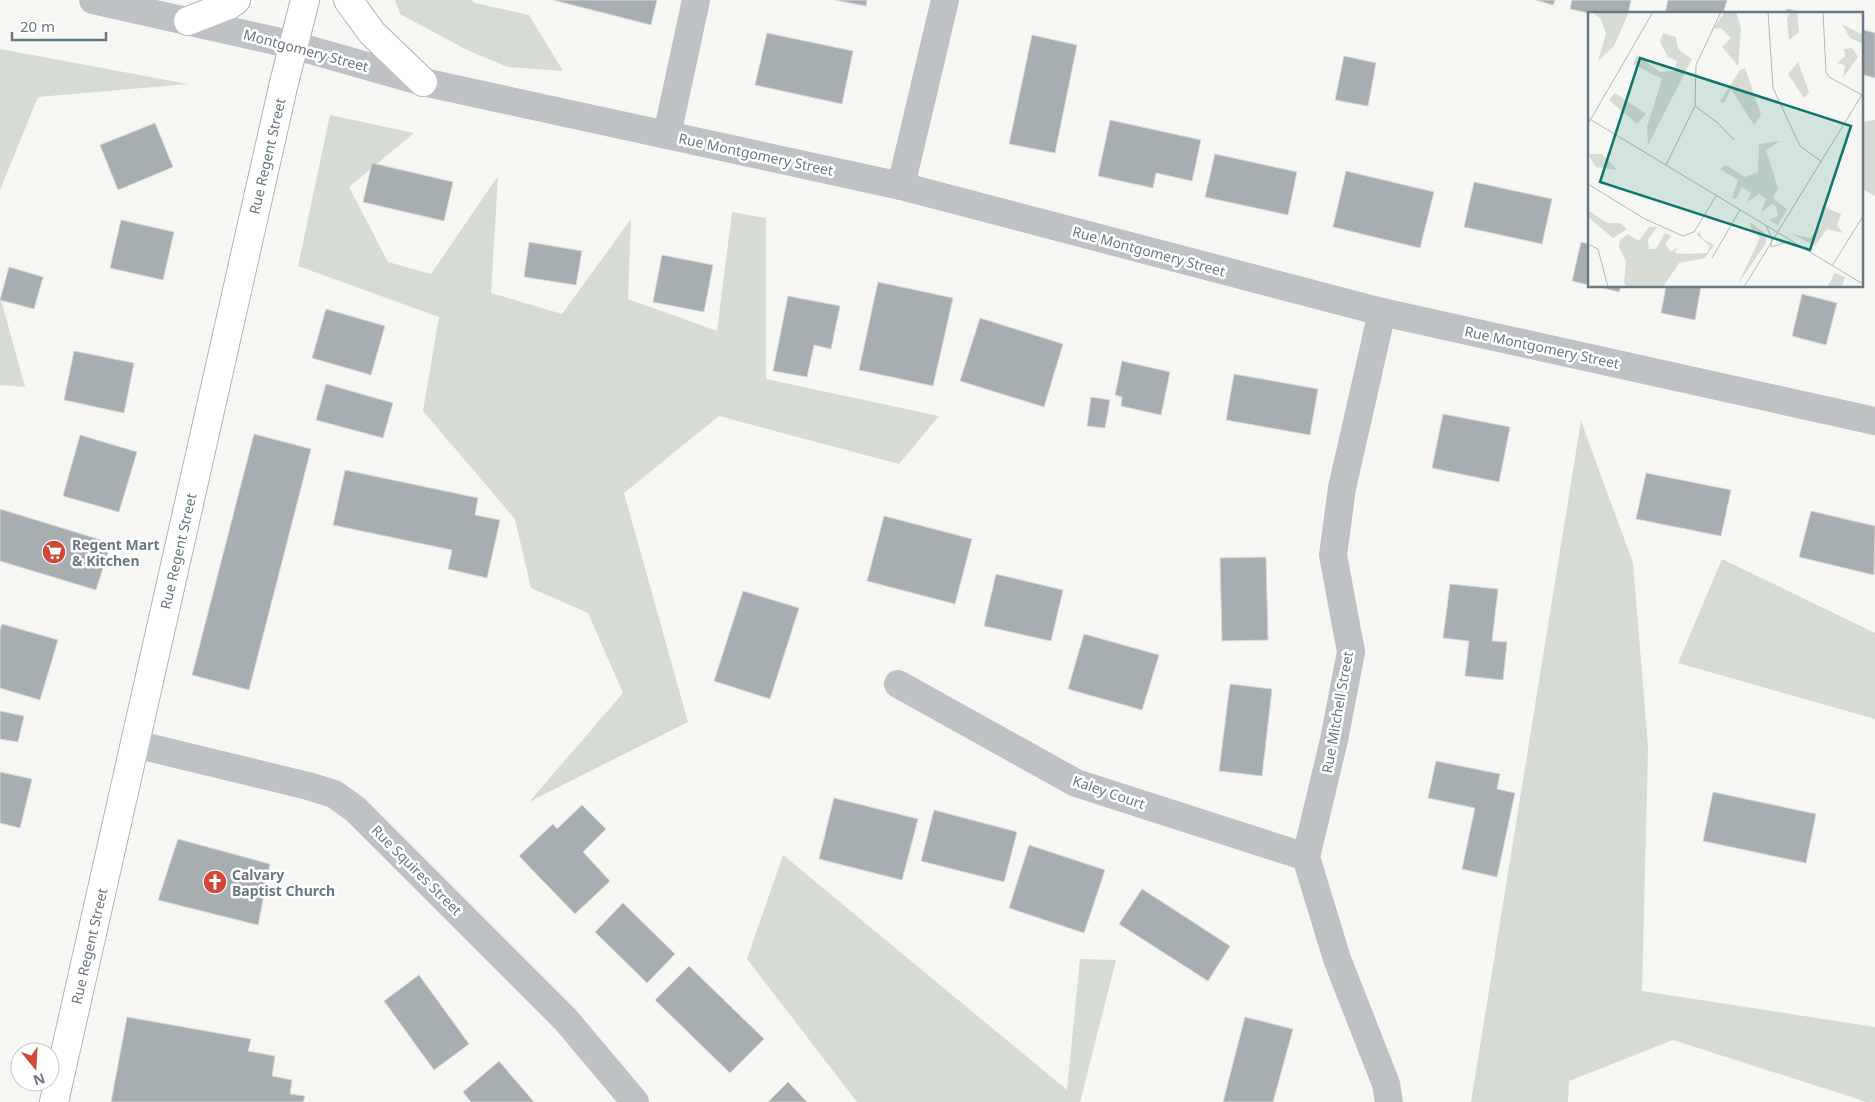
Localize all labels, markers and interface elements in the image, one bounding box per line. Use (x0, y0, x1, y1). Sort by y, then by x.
scale bar (12, 10, 106, 42)
inset map (1588, 12, 1862, 288)
text: 20 m (20, 16, 55, 36)
street label: Montgomery Street (241, 24, 371, 76)
street label: Rue Regent Street (244, 96, 290, 216)
street label: Rue Montgomery Street (677, 128, 835, 180)
street label: Rue Montgomery Street (1070, 221, 1228, 281)
street label: Rue Montgomery Street (1463, 321, 1621, 373)
street label: Rue Regent Street (155, 491, 201, 611)
place label: Regent Mart & Kitchen (72, 535, 160, 570)
supermarket icon: Regent Mart & Kitchen (41, 539, 67, 565)
street label: Rue Mitchell Street (1317, 650, 1357, 774)
street label: Kaley Court (1070, 771, 1148, 813)
street label: Rue Squires Street (368, 821, 466, 919)
place label: Calvary Baptist Church (232, 865, 335, 900)
church icon: Calvary Baptist Church (202, 869, 228, 895)
street label: Rue Regent Street (66, 886, 112, 1006)
north arrow (10, 1042, 60, 1092)
text: N (31, 1069, 48, 1091)

